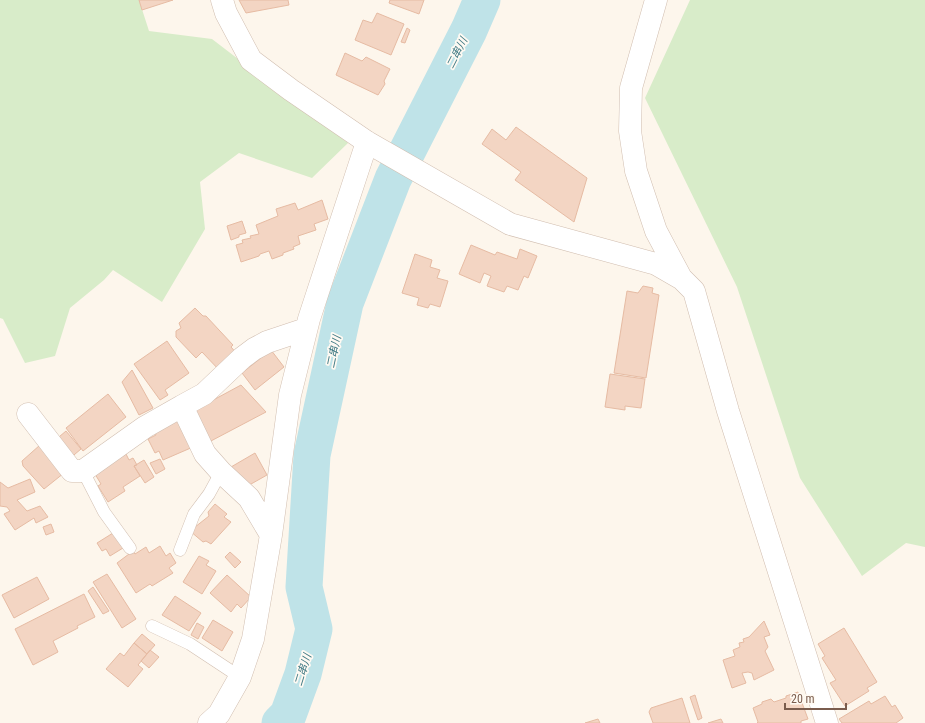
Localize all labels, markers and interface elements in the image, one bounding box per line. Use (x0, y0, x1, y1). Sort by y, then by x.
water label: 二串川 (444, 34, 471, 71)
water label: 二串川 (324, 334, 344, 369)
water label: 二串川 (292, 651, 314, 688)
scale bar (785, 685, 846, 711)
text: 20 m (791, 692, 815, 706)

